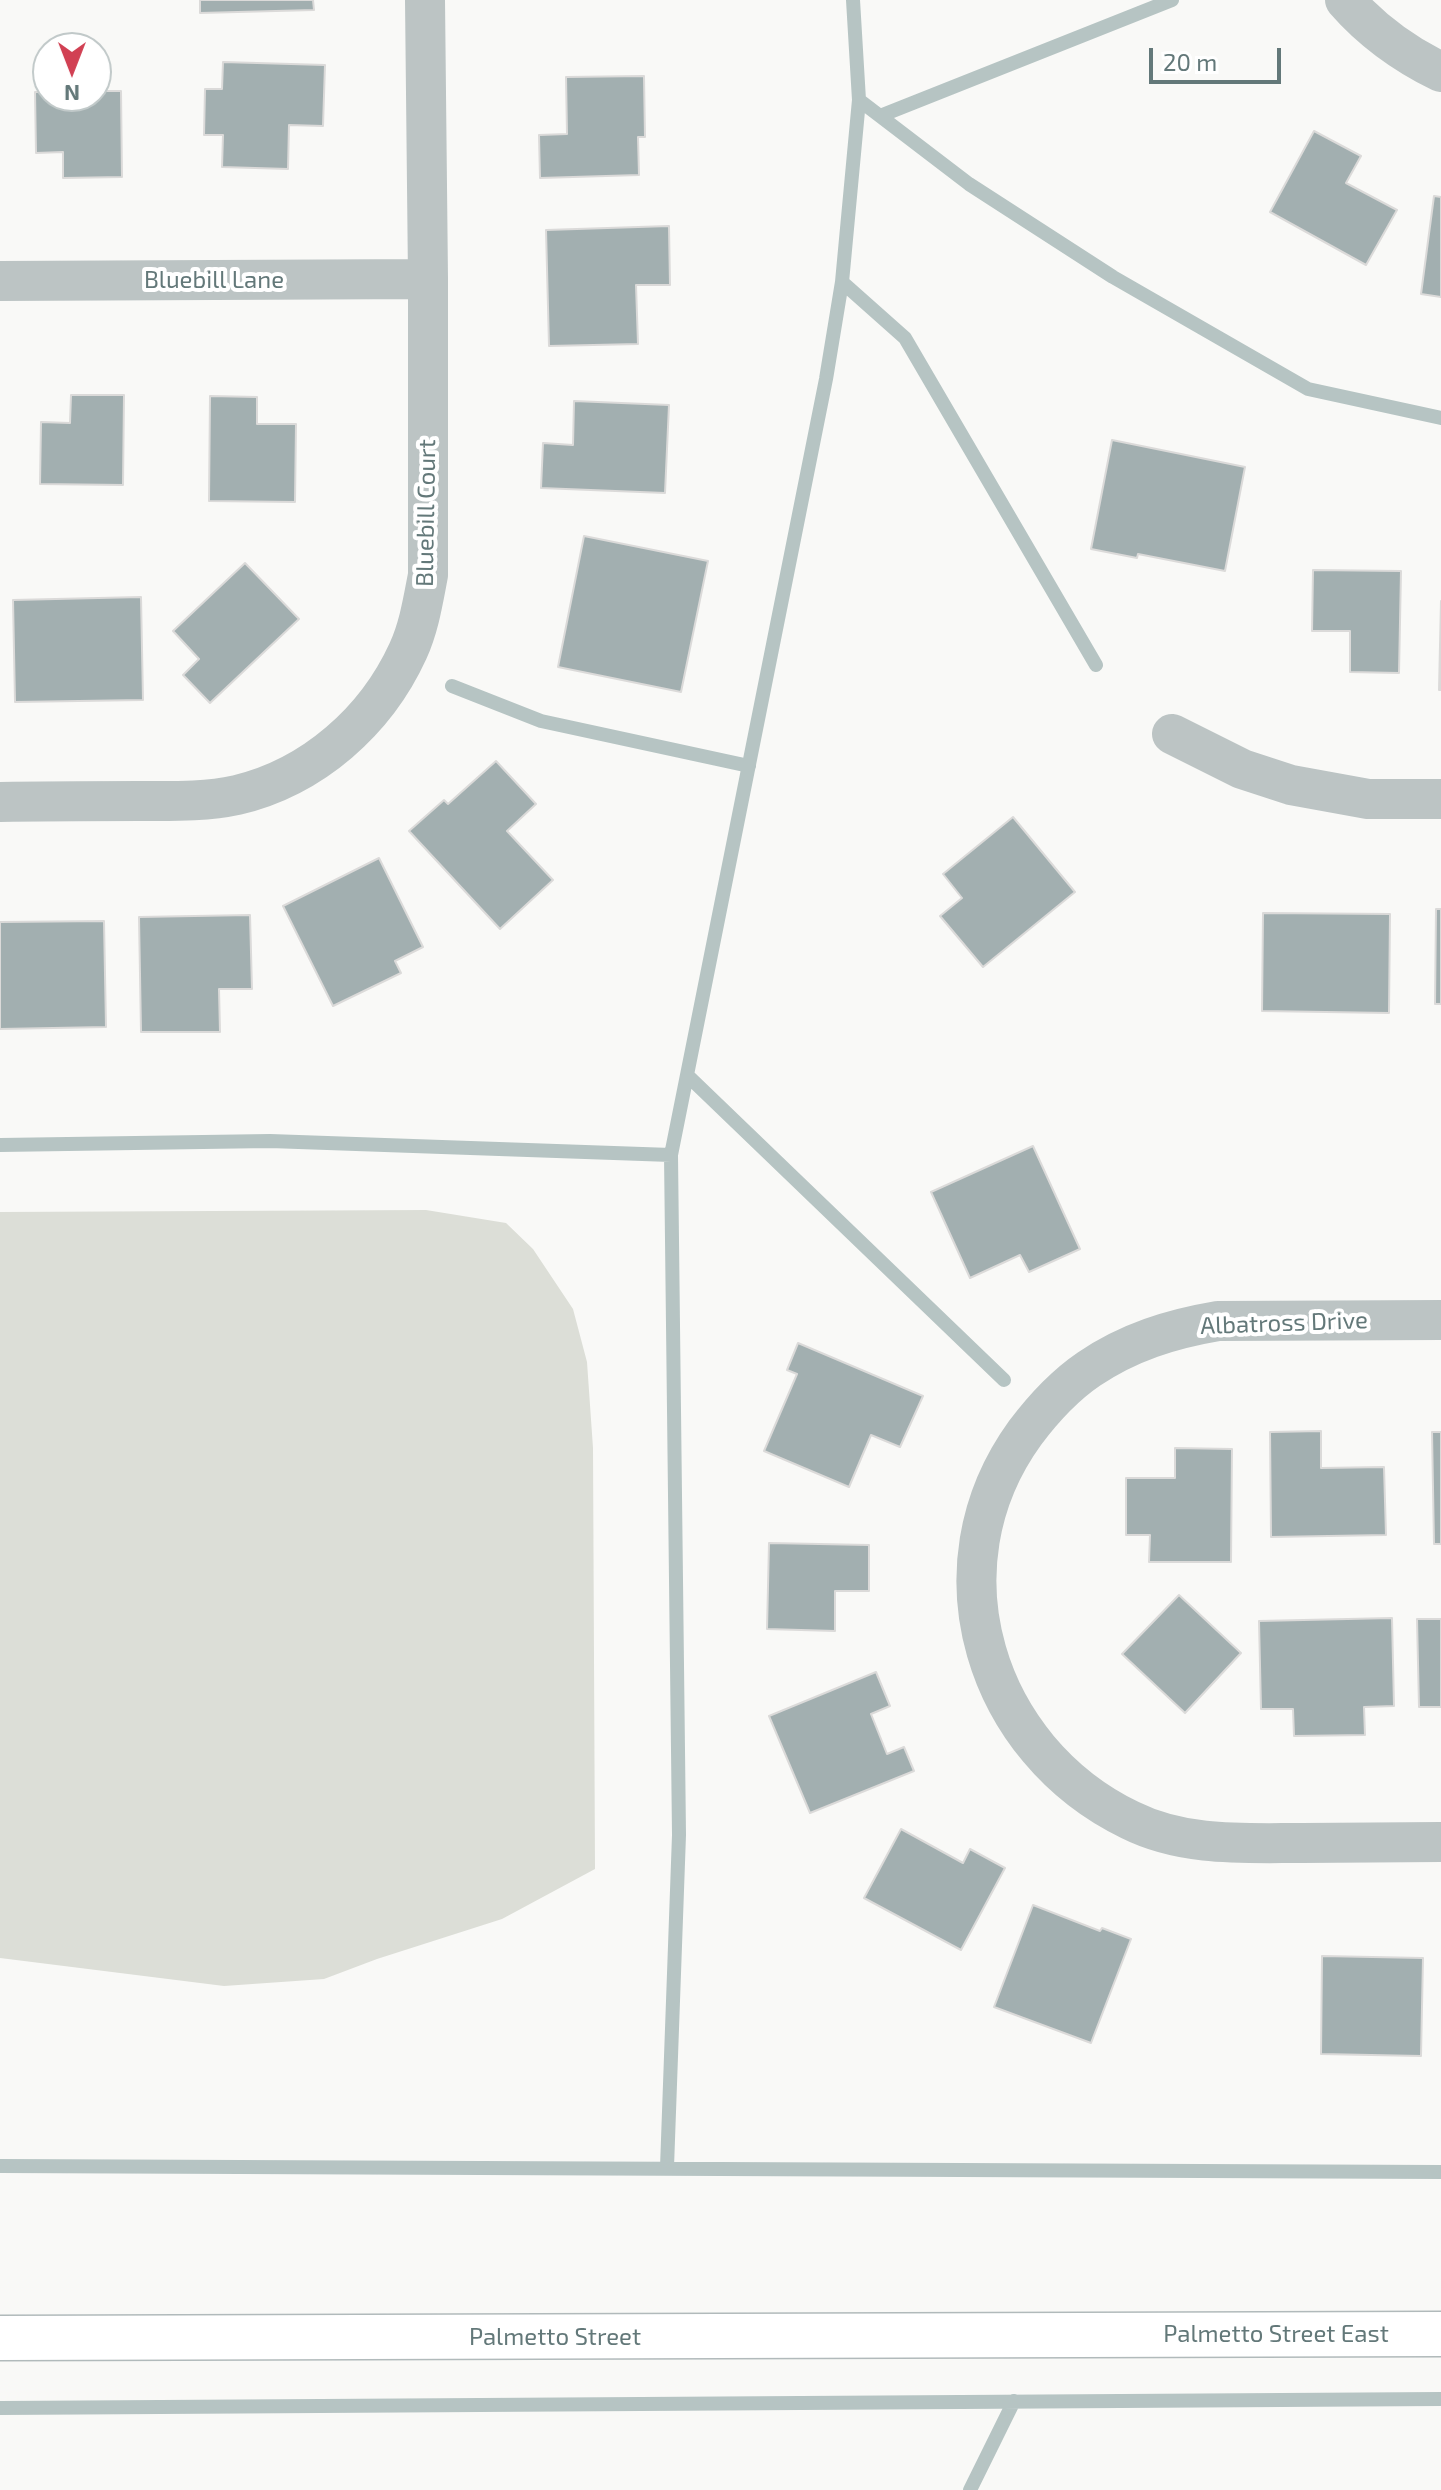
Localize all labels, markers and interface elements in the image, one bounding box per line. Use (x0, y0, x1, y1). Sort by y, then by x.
north arrow (32, 32, 112, 112)
scale bar (1153, 32, 1285, 82)
text: 20 m (1163, 47, 1217, 76)
text: N (64, 81, 80, 107)
street label: Bluebill Lane (144, 266, 284, 294)
street label: Bluebill Court (410, 439, 442, 587)
street label: Albatross Drive (1200, 1306, 1368, 1340)
street label: Palmetto Street East (1163, 2320, 1389, 2348)
street label: Palmetto Street (469, 2323, 641, 2351)

